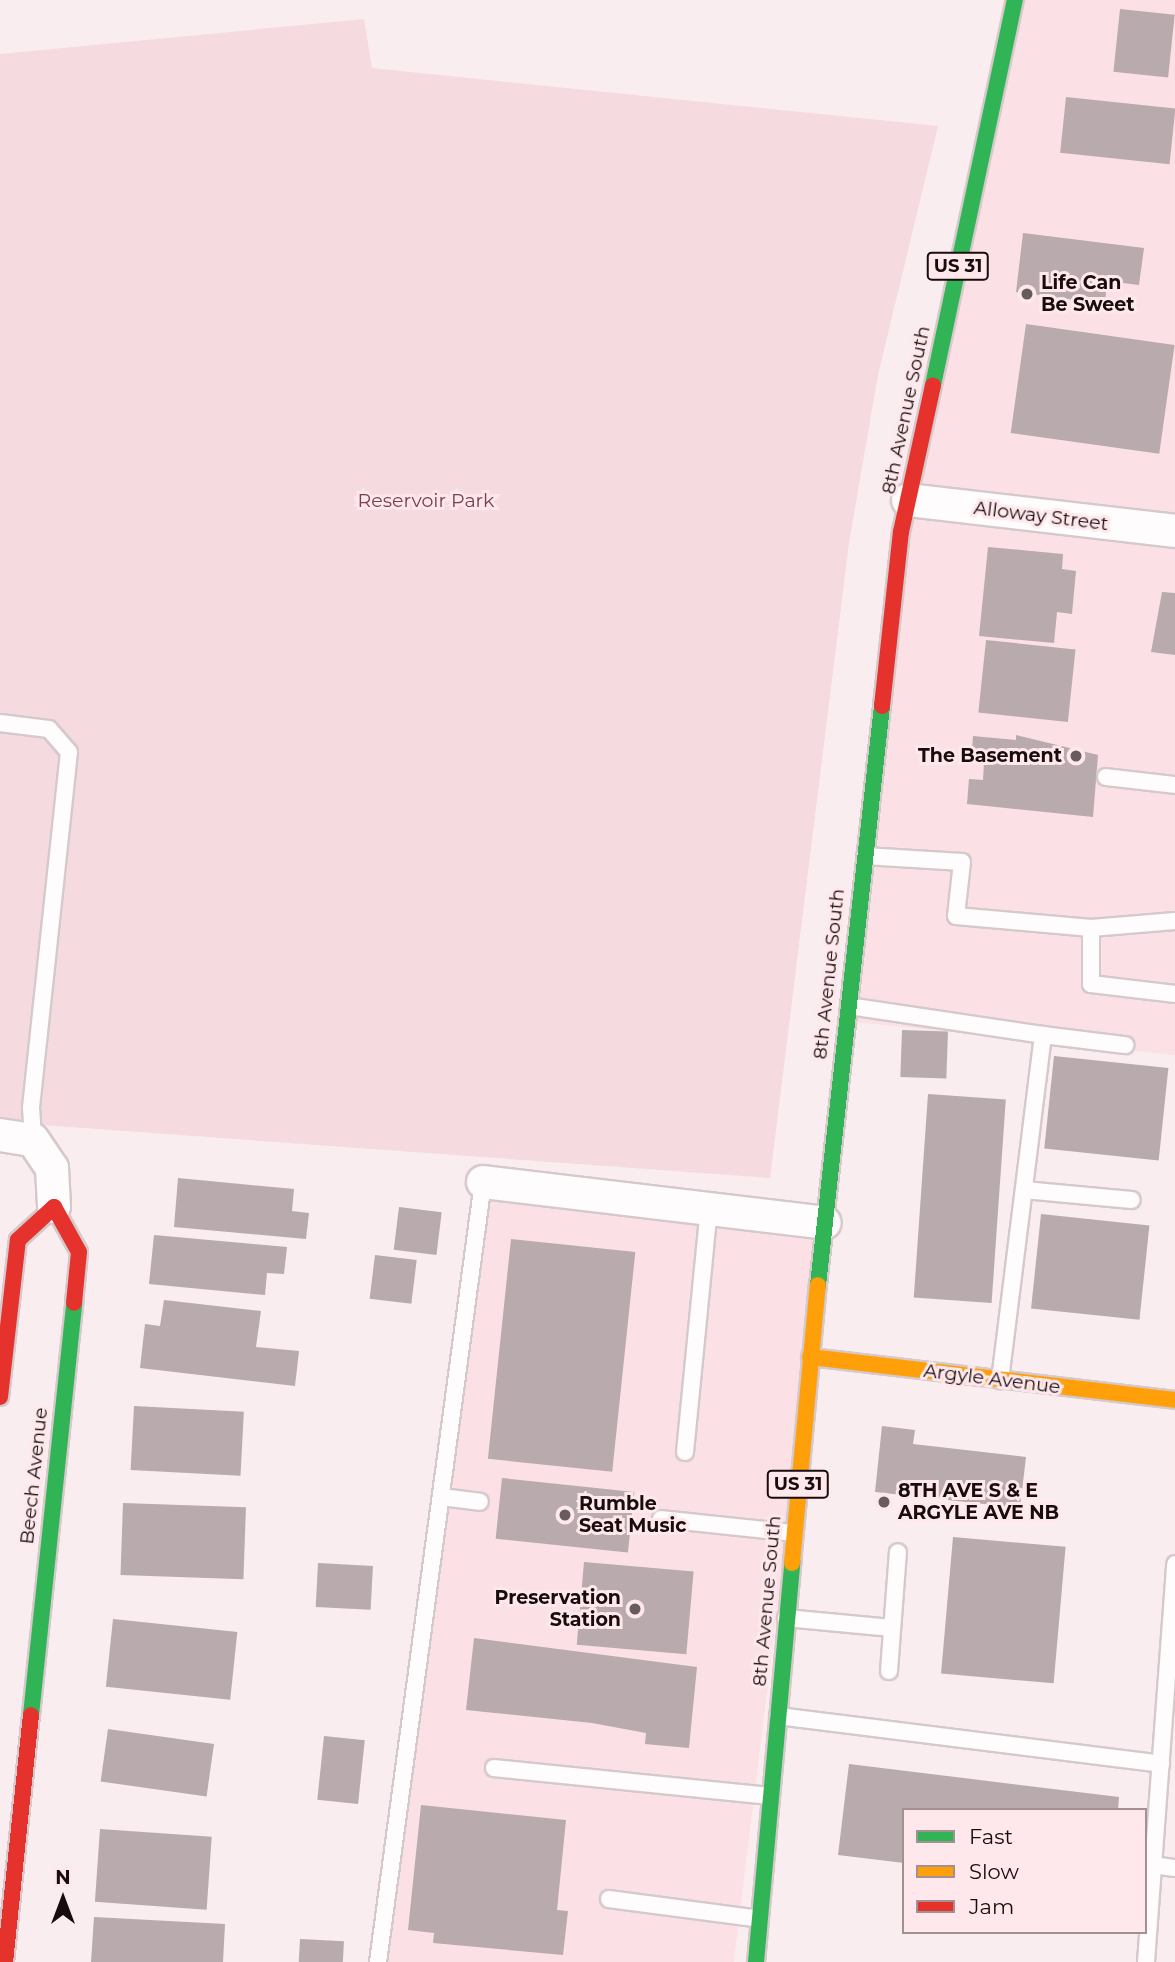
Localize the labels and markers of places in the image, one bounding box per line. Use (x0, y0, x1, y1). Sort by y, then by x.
place label: Life Can Be Sweet (1041, 272, 1135, 316)
marker: Life Can Be Sweet (1019, 286, 1035, 302)
place label: The Basement (918, 745, 1062, 767)
marker: The Basement (1068, 748, 1084, 764)
place label: 8TH AVE S & E ARGYLE AVE NB (898, 1480, 1059, 1524)
place label: Rumble Seat Music (579, 1493, 686, 1537)
marker: 8TH AVE S & E ARGYLE AVE NB (876, 1494, 892, 1510)
marker: Rumble Seat Music (557, 1507, 573, 1523)
place label: Preservation Station (494, 1587, 621, 1631)
marker: Preservation Station (627, 1601, 643, 1617)

